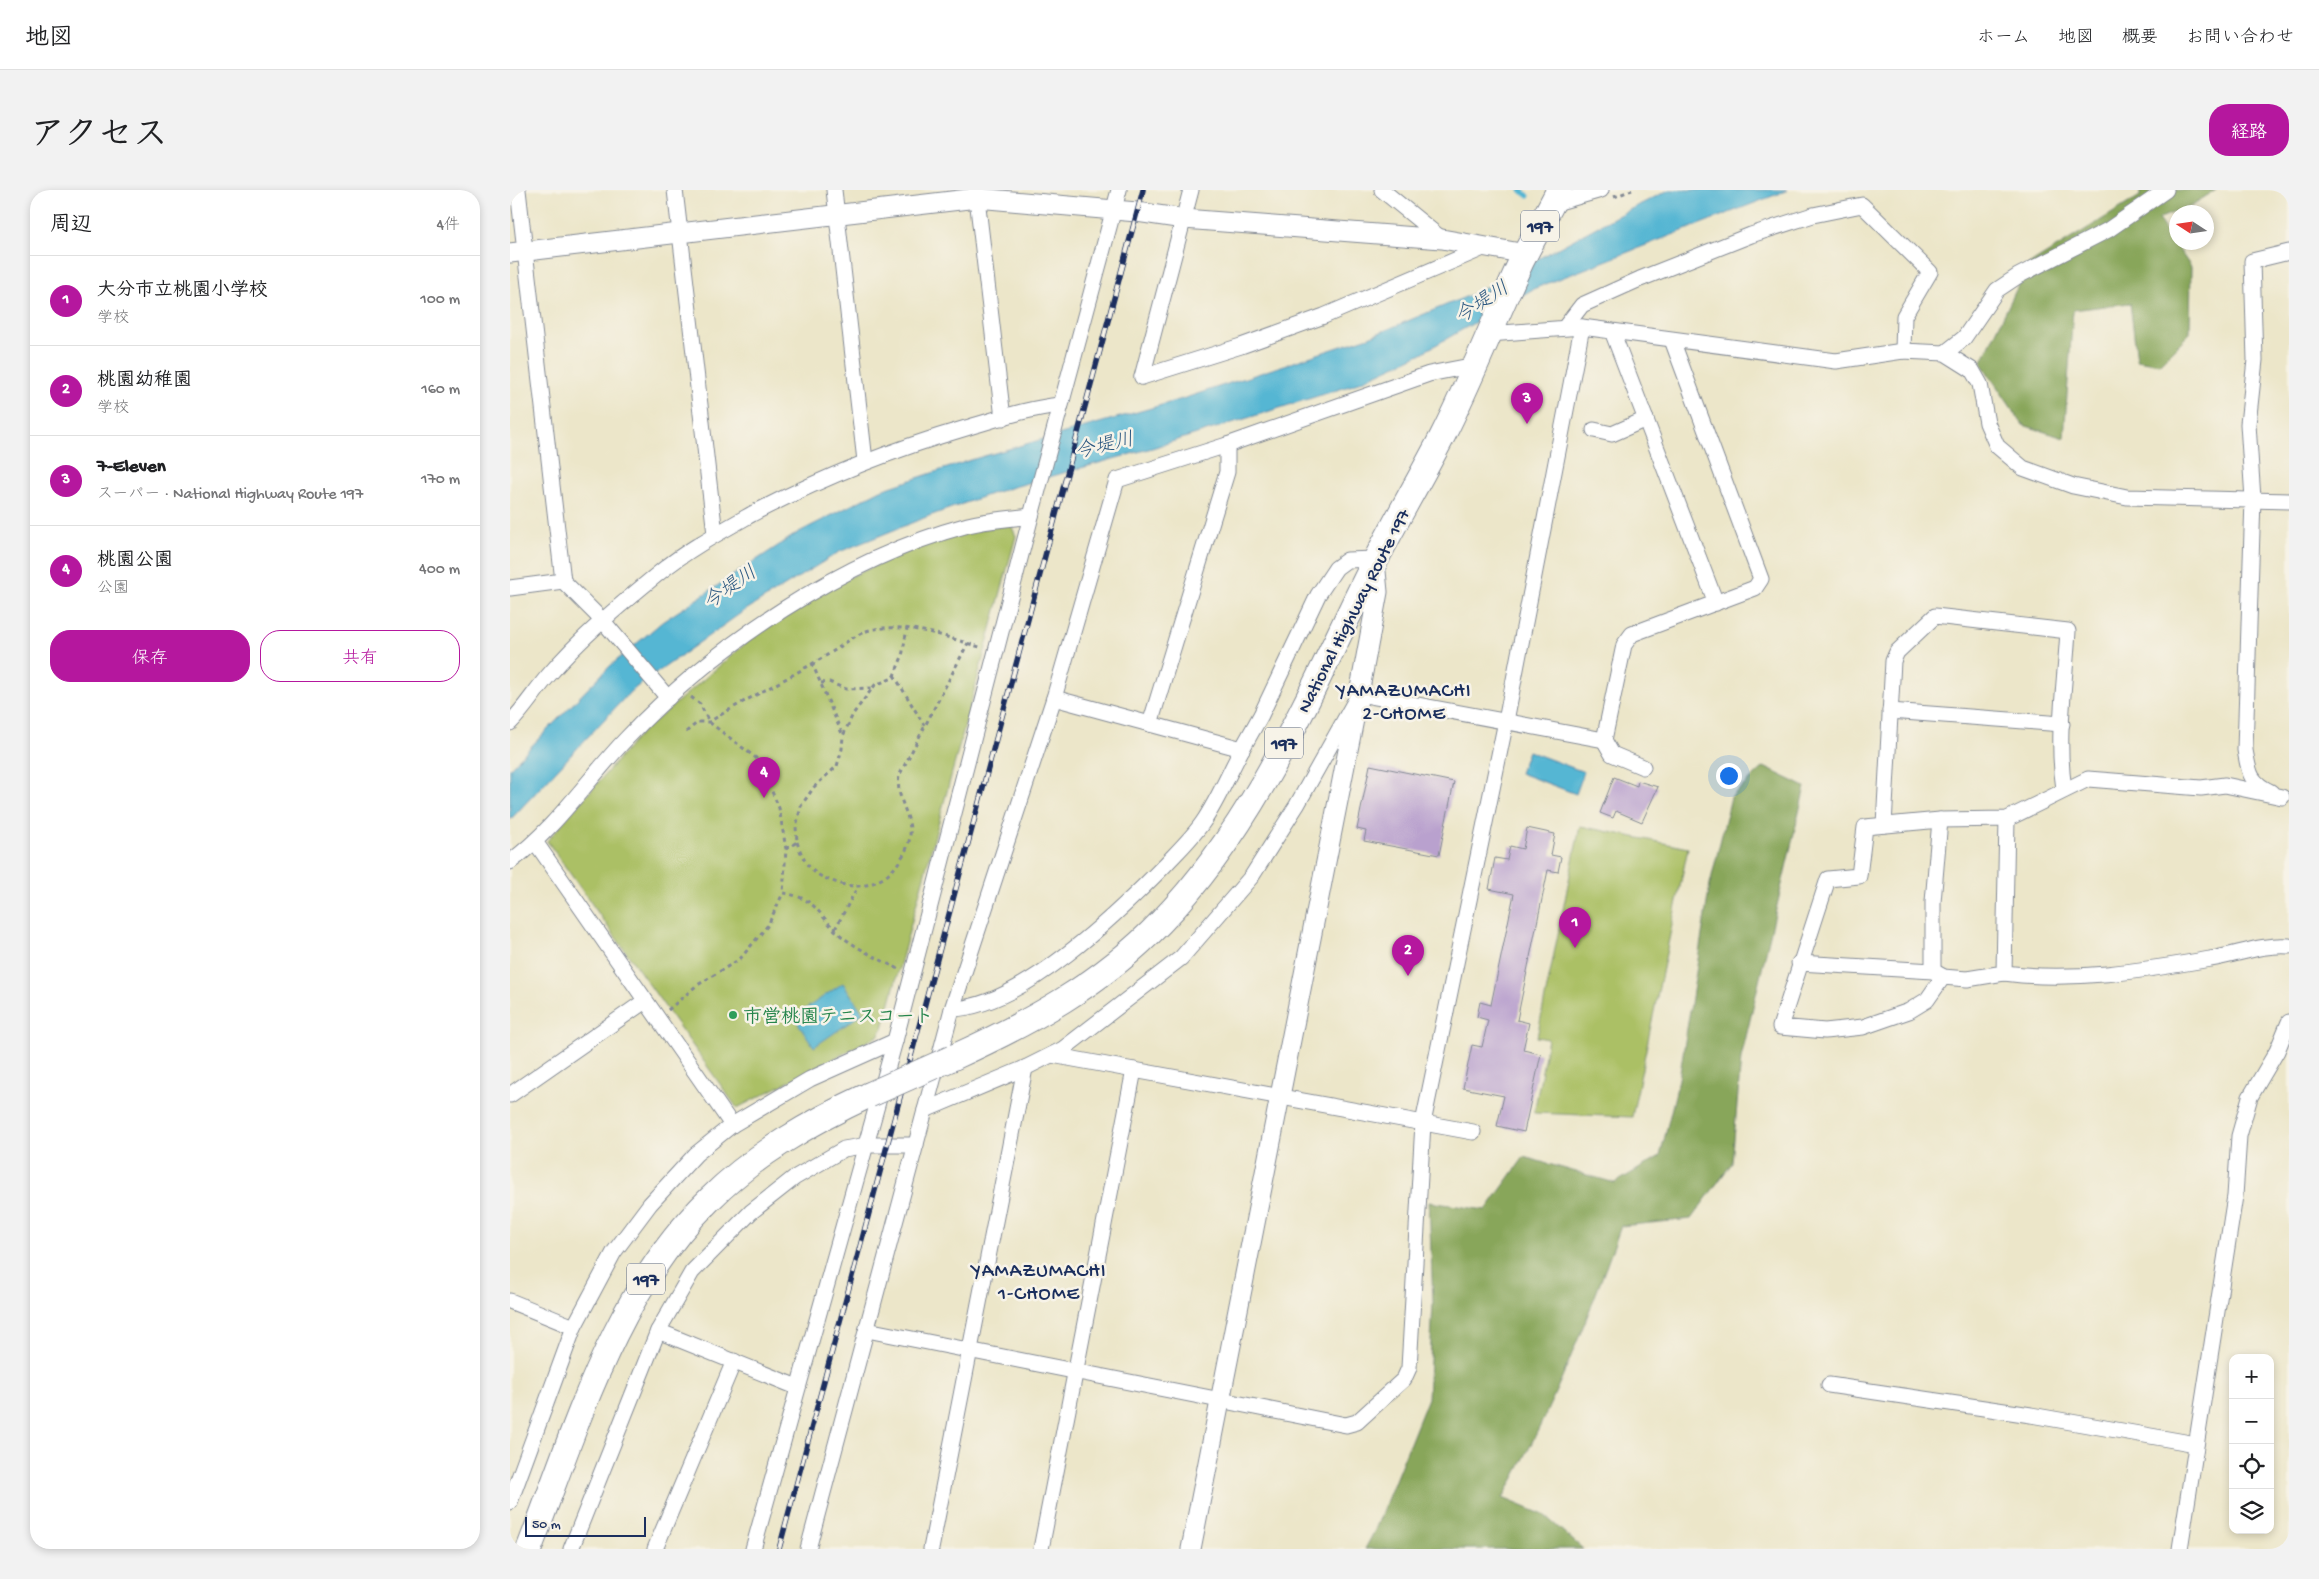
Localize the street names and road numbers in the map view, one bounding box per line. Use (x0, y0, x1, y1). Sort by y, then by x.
road number: 197 (1521, 210, 1559, 242)
street label: National Highway Route 197 (1294, 505, 1417, 717)
road number: 197 (1265, 728, 1303, 758)
road number: 197 (627, 1264, 665, 1294)

